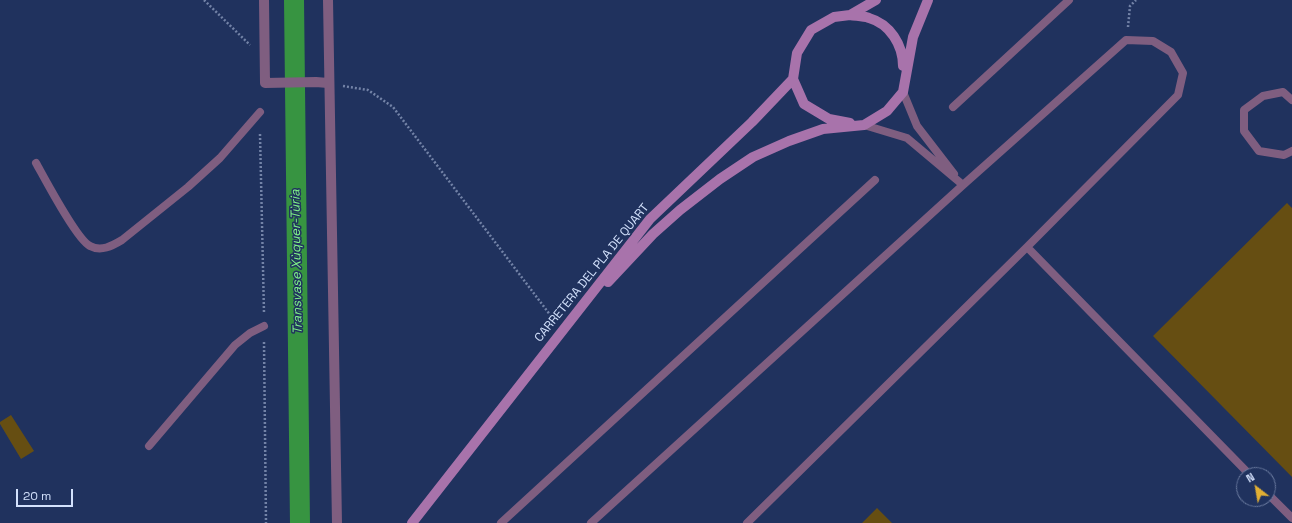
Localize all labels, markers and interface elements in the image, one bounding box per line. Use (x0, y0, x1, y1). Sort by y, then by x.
water label: Transvase Xùquer-Tùria (288, 189, 306, 335)
street label: CARRETERA DEL PLA DE QUART (532, 201, 652, 345)
north arrow (1236, 467, 1276, 507)
text: N (1244, 470, 1257, 485)
scale bar (18, 481, 75, 507)
text: 20 m (23, 488, 51, 504)

